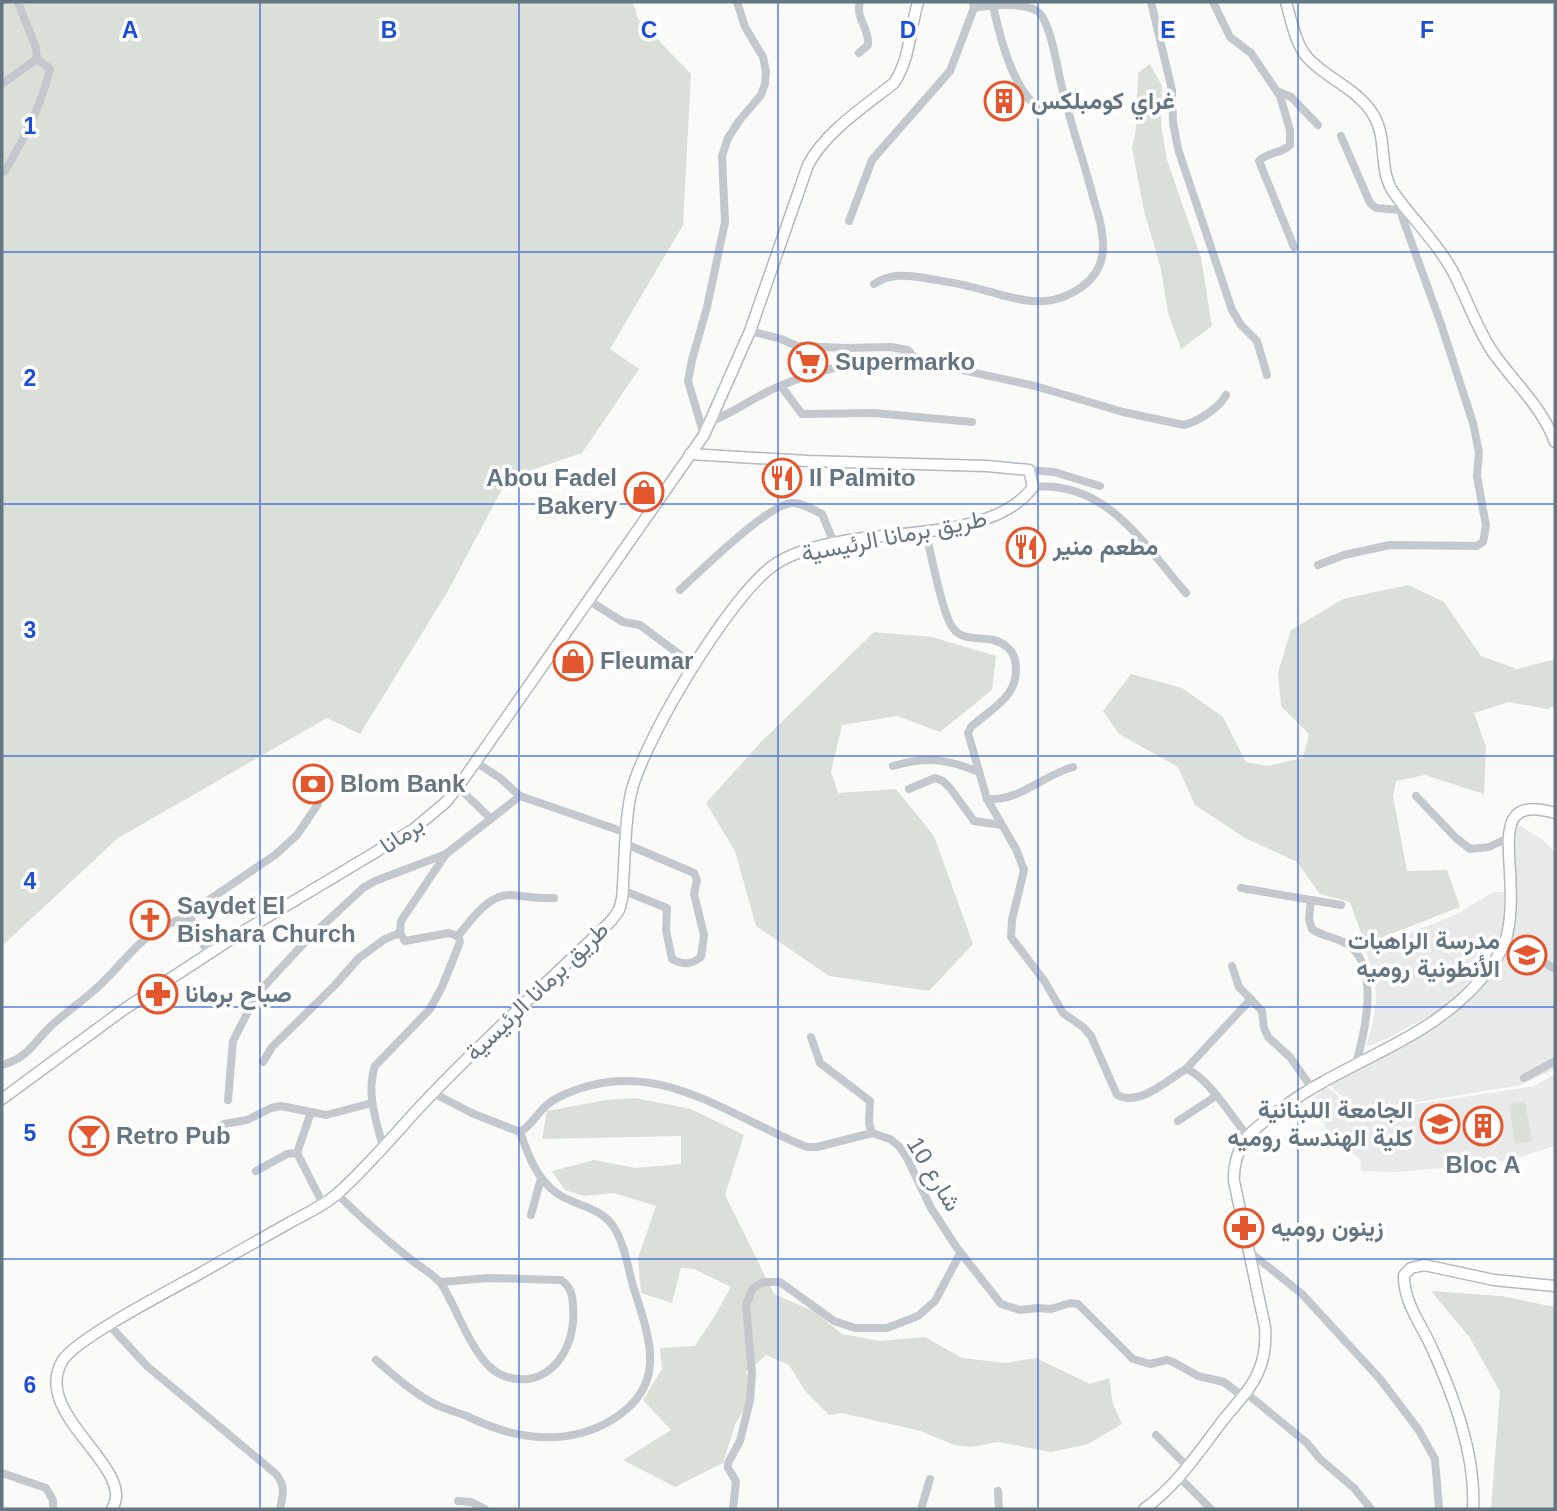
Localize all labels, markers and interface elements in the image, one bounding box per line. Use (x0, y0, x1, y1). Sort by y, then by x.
text: A (122, 17, 138, 43)
text: B (381, 17, 397, 43)
text: C (641, 17, 657, 43)
text: D (900, 17, 916, 43)
text: E (1160, 17, 1176, 43)
text: F (1420, 17, 1434, 43)
building icon: غراي كومبلكس (983, 80, 1025, 122)
place label: غراي كومبلكس (1031, 87, 1175, 121)
text: 1 (24, 113, 37, 139)
supermarket icon: Supermarko (787, 341, 829, 383)
place label: Supermarko (835, 348, 975, 375)
text: 2 (24, 365, 36, 391)
restaurant icon: Il Palmito (761, 457, 803, 499)
place label: Abou Fadel Bakery (486, 464, 618, 519)
place label: Il Palmito (809, 464, 916, 491)
shop icon: Abou Fadel Bakery (623, 471, 665, 513)
street label: طريق برمانا الرئيسية (799, 504, 989, 569)
restaurant icon: مطعم منير (1005, 526, 1047, 568)
place label: مطعم منير (1052, 533, 1158, 563)
text: 3 (24, 617, 36, 643)
shop icon: Fleumar (552, 640, 594, 682)
place label: Fleumar (600, 647, 693, 674)
bank icon: Blom Bank (292, 763, 334, 805)
place label: Blom Bank (340, 770, 466, 797)
street label: برمانا (375, 810, 430, 860)
text: 4 (24, 868, 37, 894)
place label: Saydet El Bishara Church (177, 892, 356, 947)
church icon: Saydet El Bishara Church (129, 899, 171, 941)
street label: طريق برمانا الرئيسية (459, 915, 615, 1067)
place label: مدرسة الراهبات الأنطونية روميه (1348, 927, 1500, 984)
school or university icon: مدرسة الراهبات الأنطونية روميه (1506, 934, 1548, 976)
pharmacy icon: صباح برمانا (137, 973, 179, 1015)
place label: صباح برمانا (185, 980, 292, 1010)
place label: الجامعة اللبنانية كلية الهندسة روميه (1227, 1096, 1413, 1153)
school or university icon: الجامعة اللبنانية كلية الهندسة روميه (1419, 1103, 1461, 1145)
building icon: Bloc A (1462, 1105, 1504, 1147)
bar icon: Retro Pub (68, 1115, 110, 1157)
text: 5 (24, 1120, 37, 1146)
place label: Retro Pub (116, 1122, 231, 1149)
street label: شارع 10 (899, 1132, 967, 1217)
place label: Bloc A (1445, 1151, 1521, 1178)
pharmacy icon: زينون روميه (1223, 1207, 1265, 1249)
place label: زينون روميه (1271, 1214, 1384, 1243)
text: 6 (24, 1372, 36, 1398)

